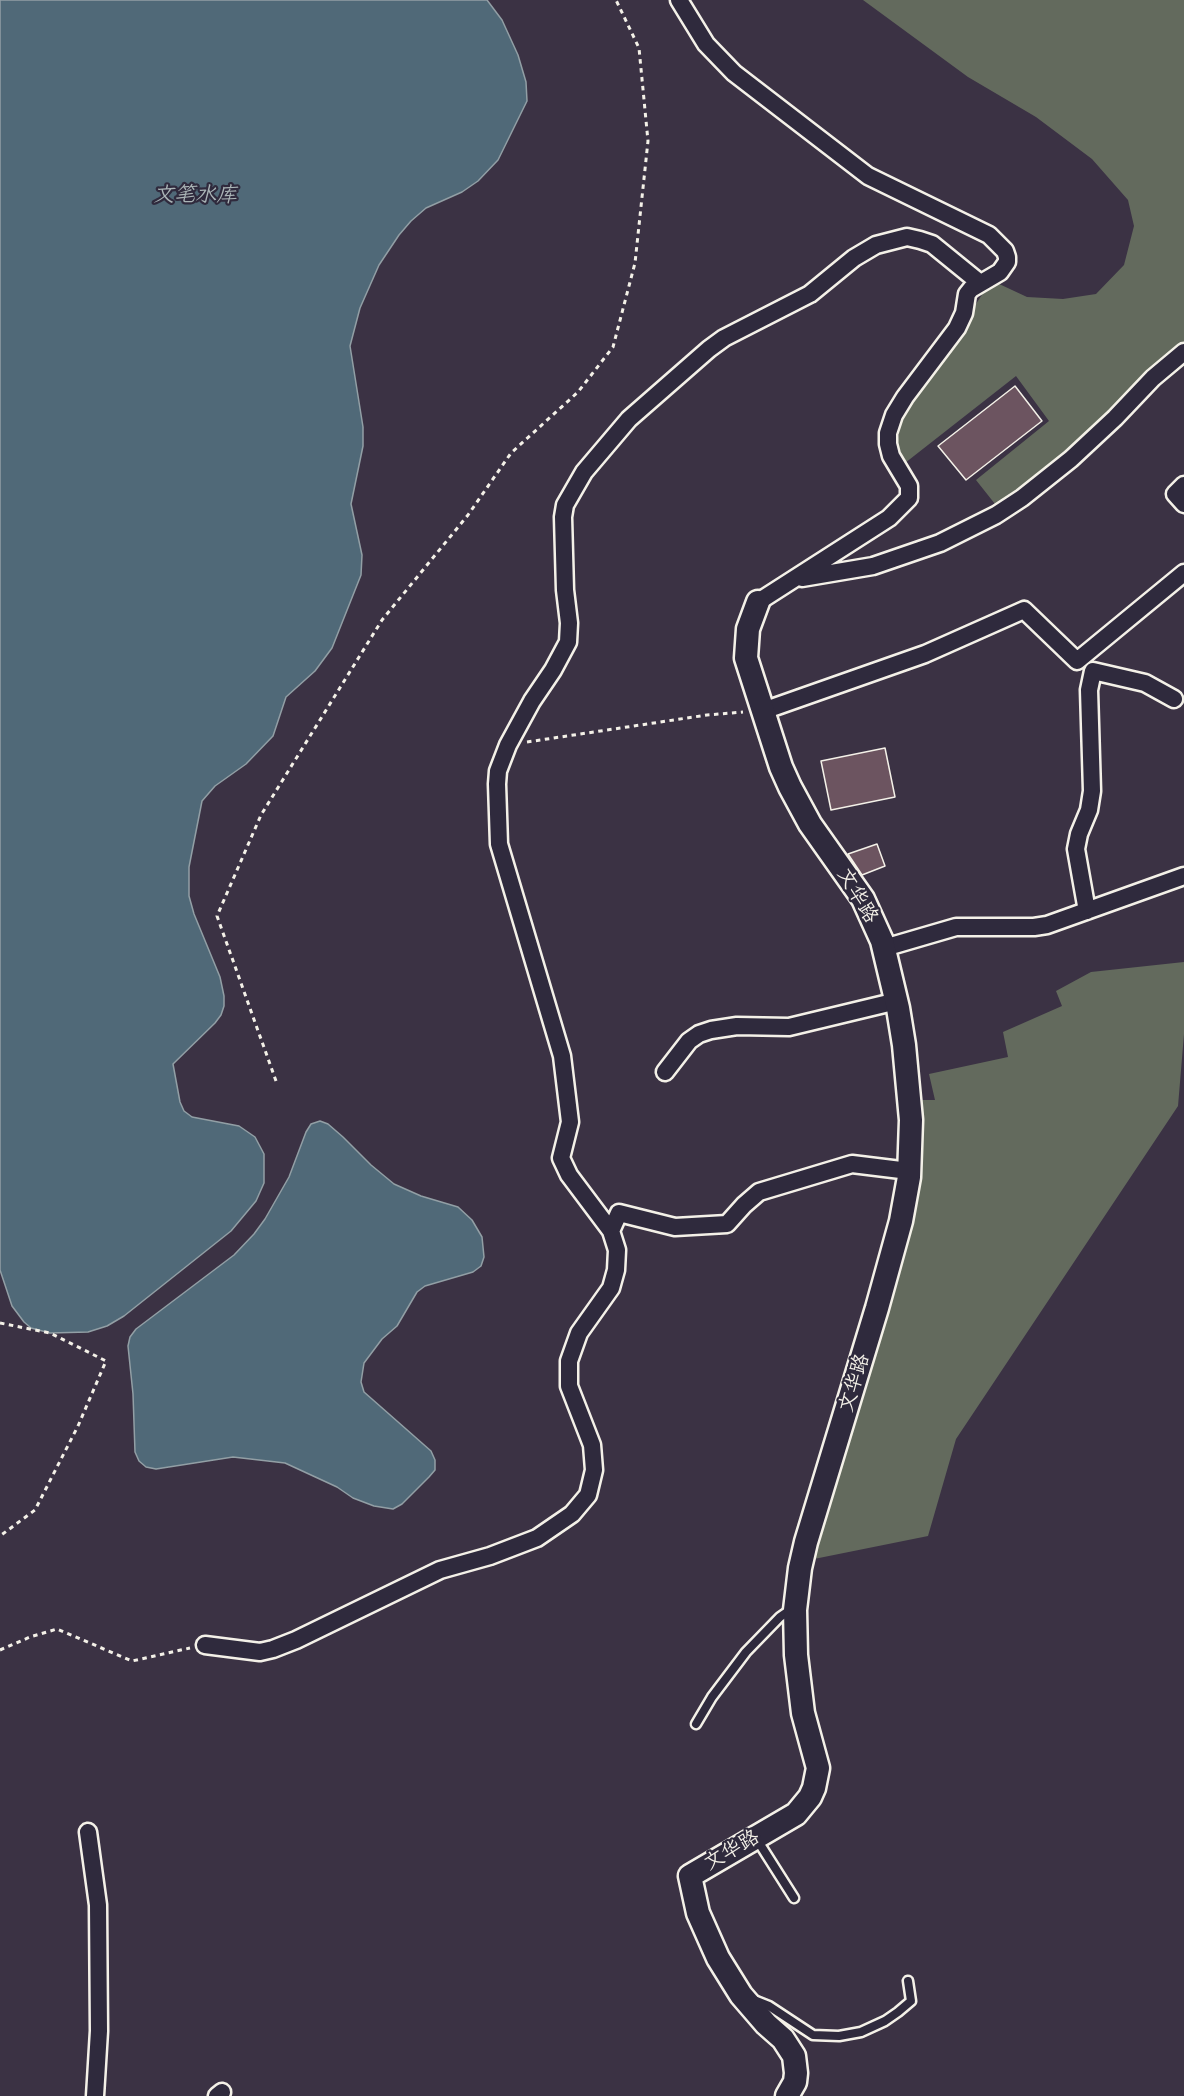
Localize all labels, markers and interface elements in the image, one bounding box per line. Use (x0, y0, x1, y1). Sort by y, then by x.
water label: 文笔水库 (153, 183, 237, 209)
street label: 文华路 (831, 864, 883, 928)
street label: 文华路 (835, 1351, 875, 1415)
street label: 文华路 (700, 1826, 764, 1876)

